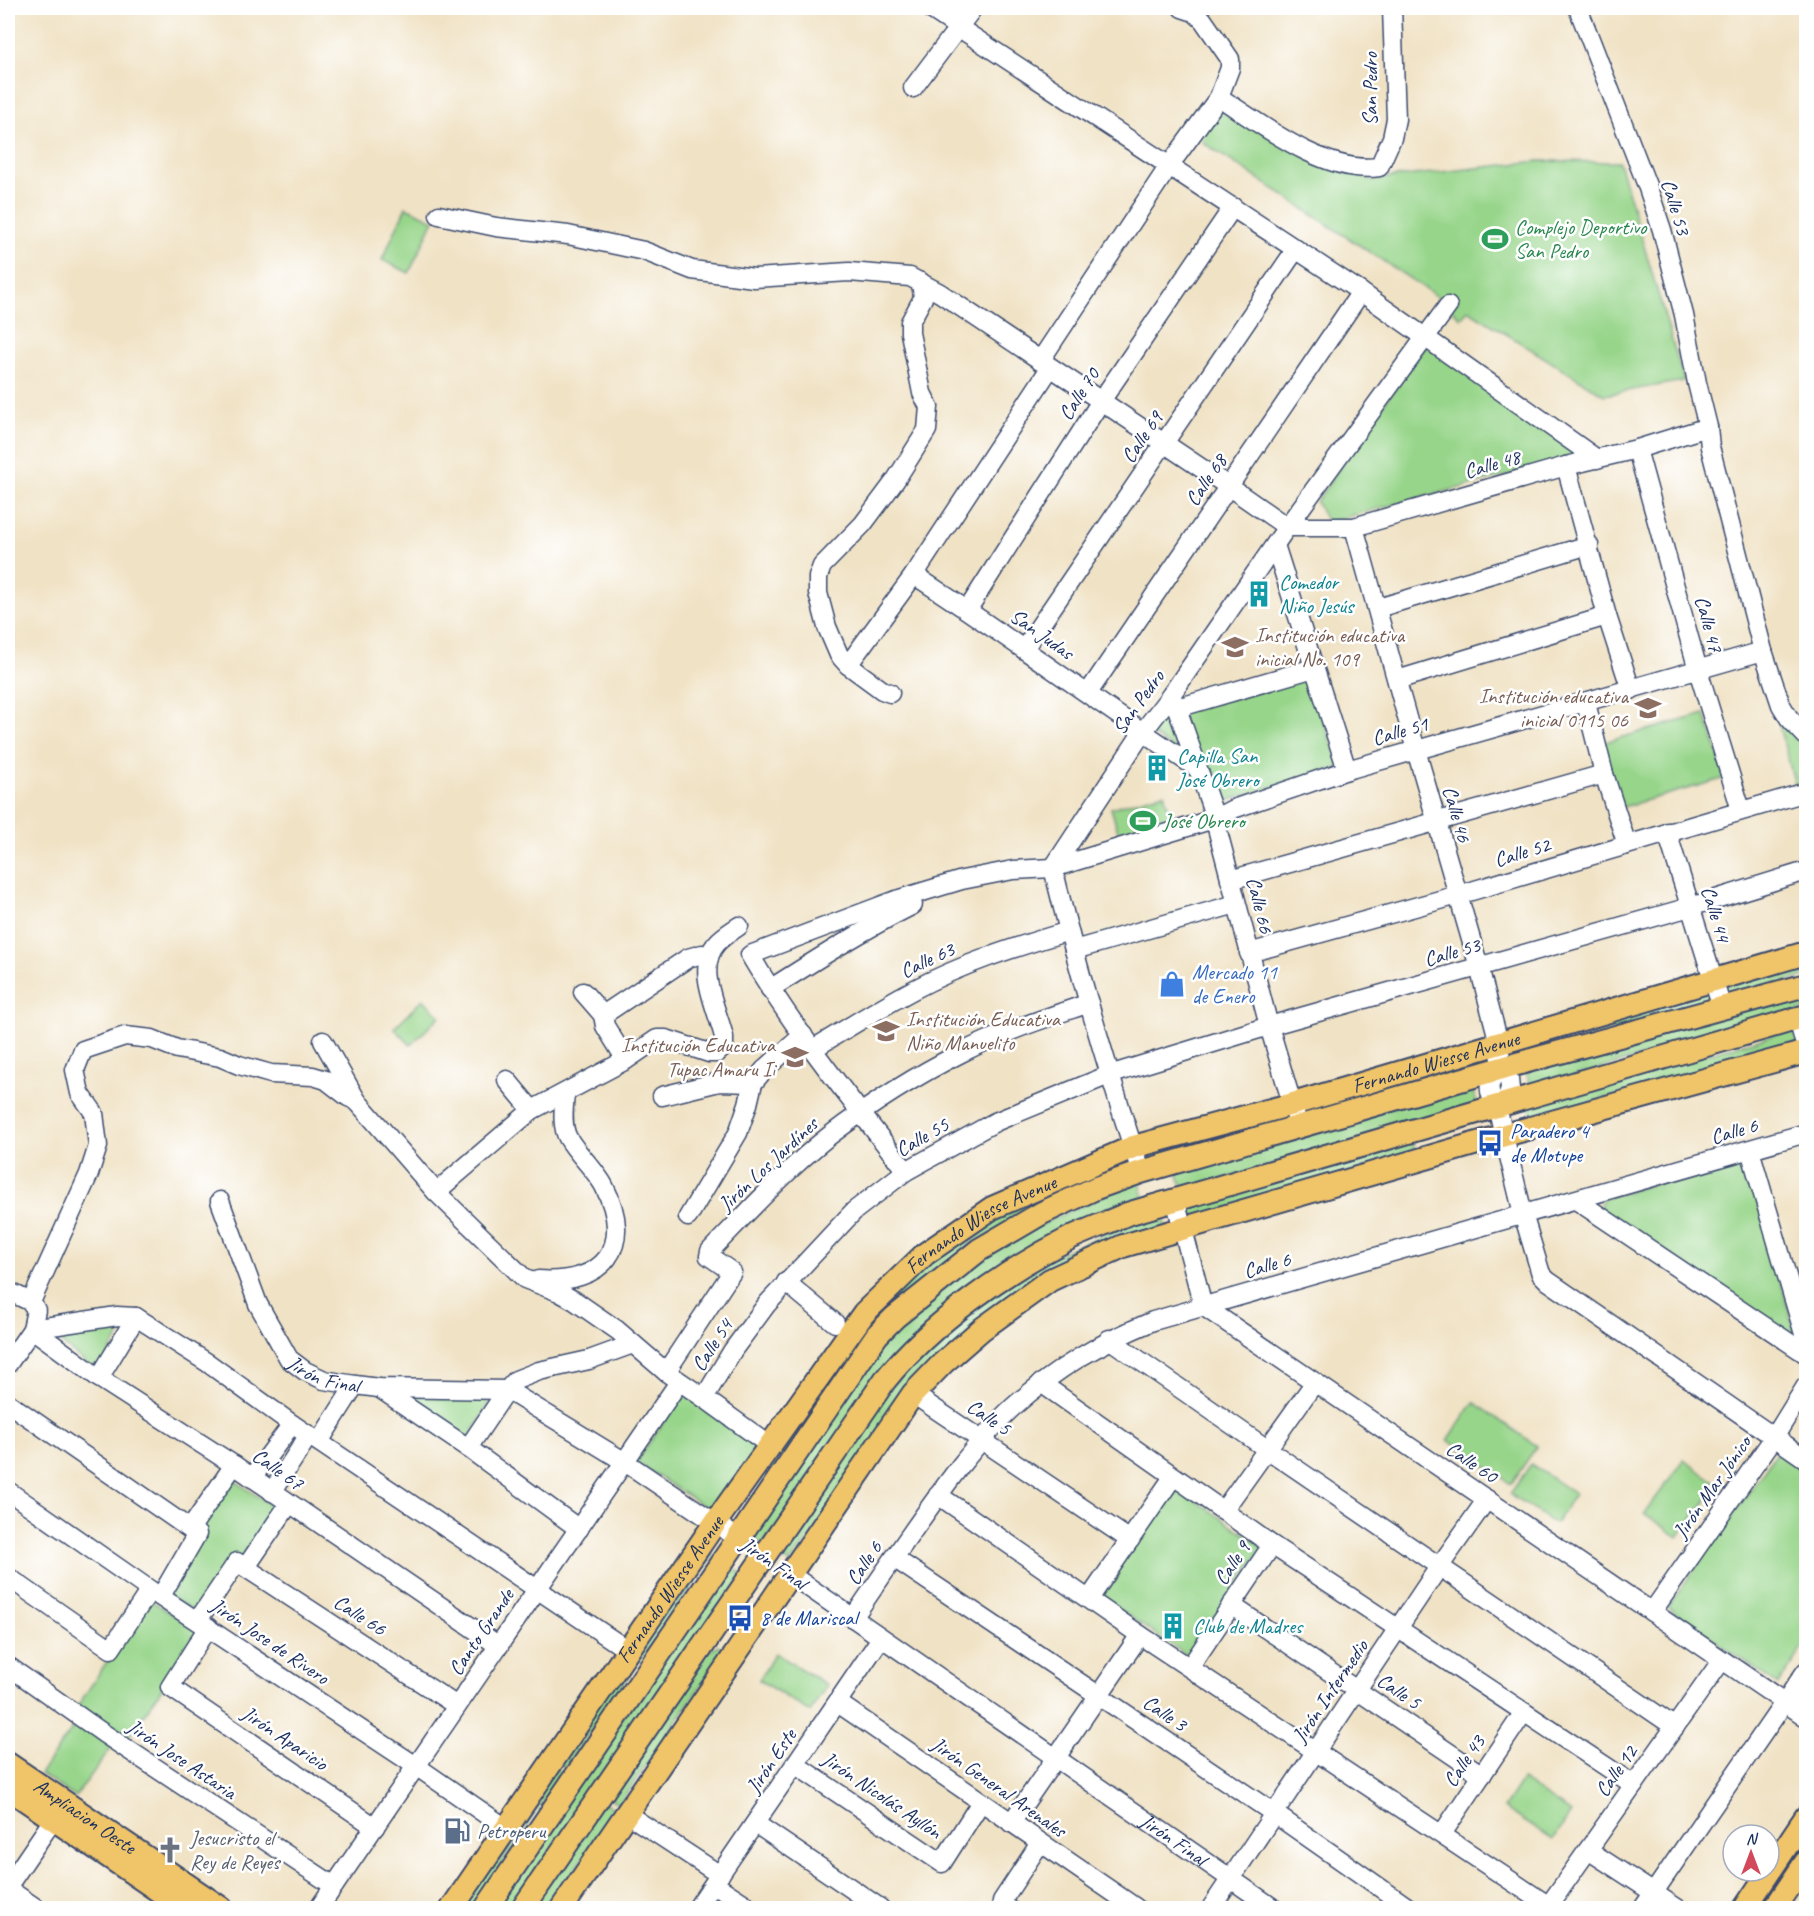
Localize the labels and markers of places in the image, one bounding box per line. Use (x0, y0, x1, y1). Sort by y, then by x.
place label: Complejo Deportivo San Pedro (1515, 214, 1648, 264)
sports icon: Complejo Deportivo San Pedro (1480, 224, 1510, 254)
place label: Comedor Niño Jesús (1279, 569, 1355, 619)
building icon: Comedor Niño Jesús (1244, 579, 1274, 609)
place label: Institución educativa inicial No. 109 (1255, 622, 1406, 672)
school or university icon: Institución educativa inicial No. 109 (1220, 632, 1250, 662)
place label: Institución educativa inicial 0115 06 (1479, 683, 1630, 733)
school or university icon: Institución educativa inicial 0115 06 (1633, 693, 1663, 723)
place label: Capilla San José Obrero (1176, 743, 1261, 793)
building icon: Capilla San José Obrero (1142, 753, 1172, 783)
sports icon: José Obrero (1128, 806, 1158, 836)
place label: José Obrero (1162, 808, 1247, 834)
place label: Mercado 11 de Enero (1192, 959, 1278, 1009)
shop icon: Mercado 11 de Enero (1157, 969, 1187, 999)
place label: Institución Educativa Niño Manuelito (906, 1006, 1062, 1056)
school or university icon: Institución Educativa Niño Manuelito (871, 1016, 901, 1046)
place label: Institución Educativa Tupac Amaru Ii (621, 1032, 778, 1082)
school or university icon: Institución Educativa Tupac Amaru Ii (780, 1042, 810, 1072)
place label: Paradero 4 de Motupe (1510, 1118, 1591, 1168)
bus stop icon: Paradero 4 de Motupe (1475, 1128, 1505, 1158)
bus stop icon: 8 de Mariscal (725, 1603, 755, 1633)
place label: 8 de Mariscal (760, 1605, 861, 1631)
building icon: Club de Madres (1158, 1611, 1188, 1641)
place label: Club de Madres (1193, 1613, 1304, 1639)
fuel station icon: Petroperu (442, 1816, 472, 1846)
place label: Petroperu (477, 1818, 546, 1844)
place label: Jesucristo el Rey de Reyes (189, 1825, 281, 1875)
church icon: Jesucristo el Rey de Reyes (155, 1835, 185, 1865)

